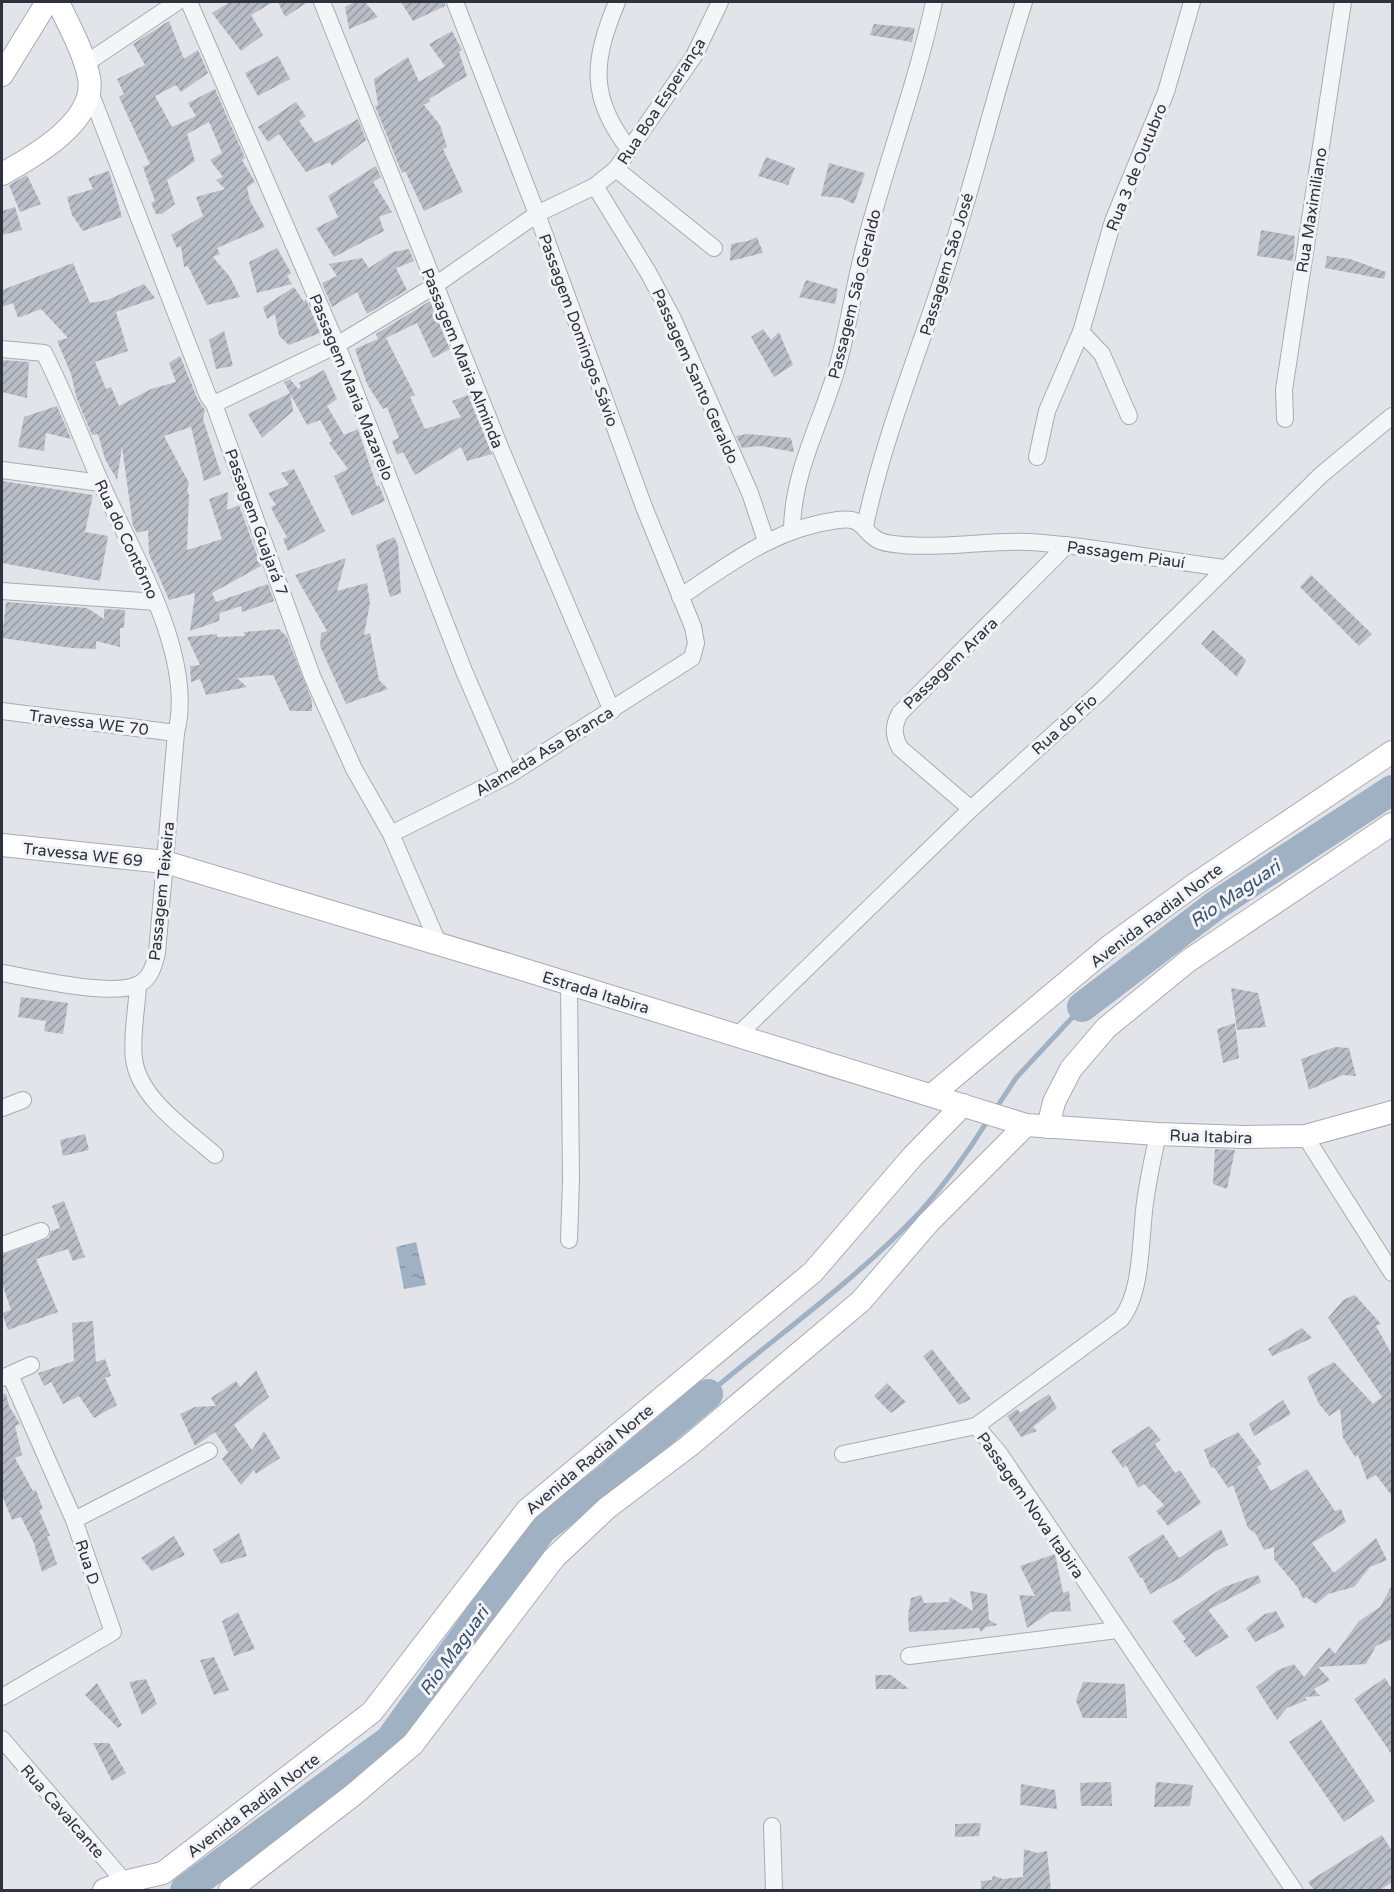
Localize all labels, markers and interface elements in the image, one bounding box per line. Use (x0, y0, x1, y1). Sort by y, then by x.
street label: Rua Boa Esperança (613, 34, 710, 169)
street label: Rua 3 de Outubro (1102, 101, 1172, 234)
street label: Rua Maximiliano (1292, 146, 1332, 274)
street label: Passagem São José (916, 190, 978, 338)
street label: Passagem São Geraldo (824, 207, 886, 381)
street label: Passagem Domingos Sávio (534, 231, 622, 430)
street label: Passagem Maria Alminda (417, 265, 507, 451)
street label: Passagem Santo Geraldo (647, 286, 743, 467)
street label: Passagem Maria Mazarelo (304, 291, 398, 484)
street label: Passagem Guajará 7 (220, 446, 292, 599)
street label: Rua do Contôrno (90, 476, 163, 602)
street label: Passagem Piauí (1066, 537, 1186, 573)
street label: Passagem Arara (899, 614, 1002, 714)
street label: Rua do Fio (1028, 690, 1102, 759)
street label: Alameda Asa Branca (472, 703, 617, 801)
street label: Travessa WE 70 (28, 706, 150, 740)
street label: Passagem Teixeira (145, 820, 179, 962)
street label: Travessa WE 69 (22, 839, 144, 871)
water label: Rio Maguari (1186, 854, 1286, 932)
street label: Avenida Radial Norte (1086, 859, 1227, 972)
street label: Estrada Itabira (540, 967, 652, 1019)
street label: Rua Itabira (1169, 1126, 1253, 1148)
street label: Avenida Radial Norte (522, 1400, 658, 1519)
street label: Passagem Nova Itabira (972, 1429, 1088, 1583)
street label: Rua D (70, 1537, 104, 1587)
water label: Rio Maguari (414, 1600, 495, 1700)
street label: Avenida Radial Norte (183, 1749, 324, 1862)
street label: Rua Cavalcante (16, 1761, 108, 1863)

